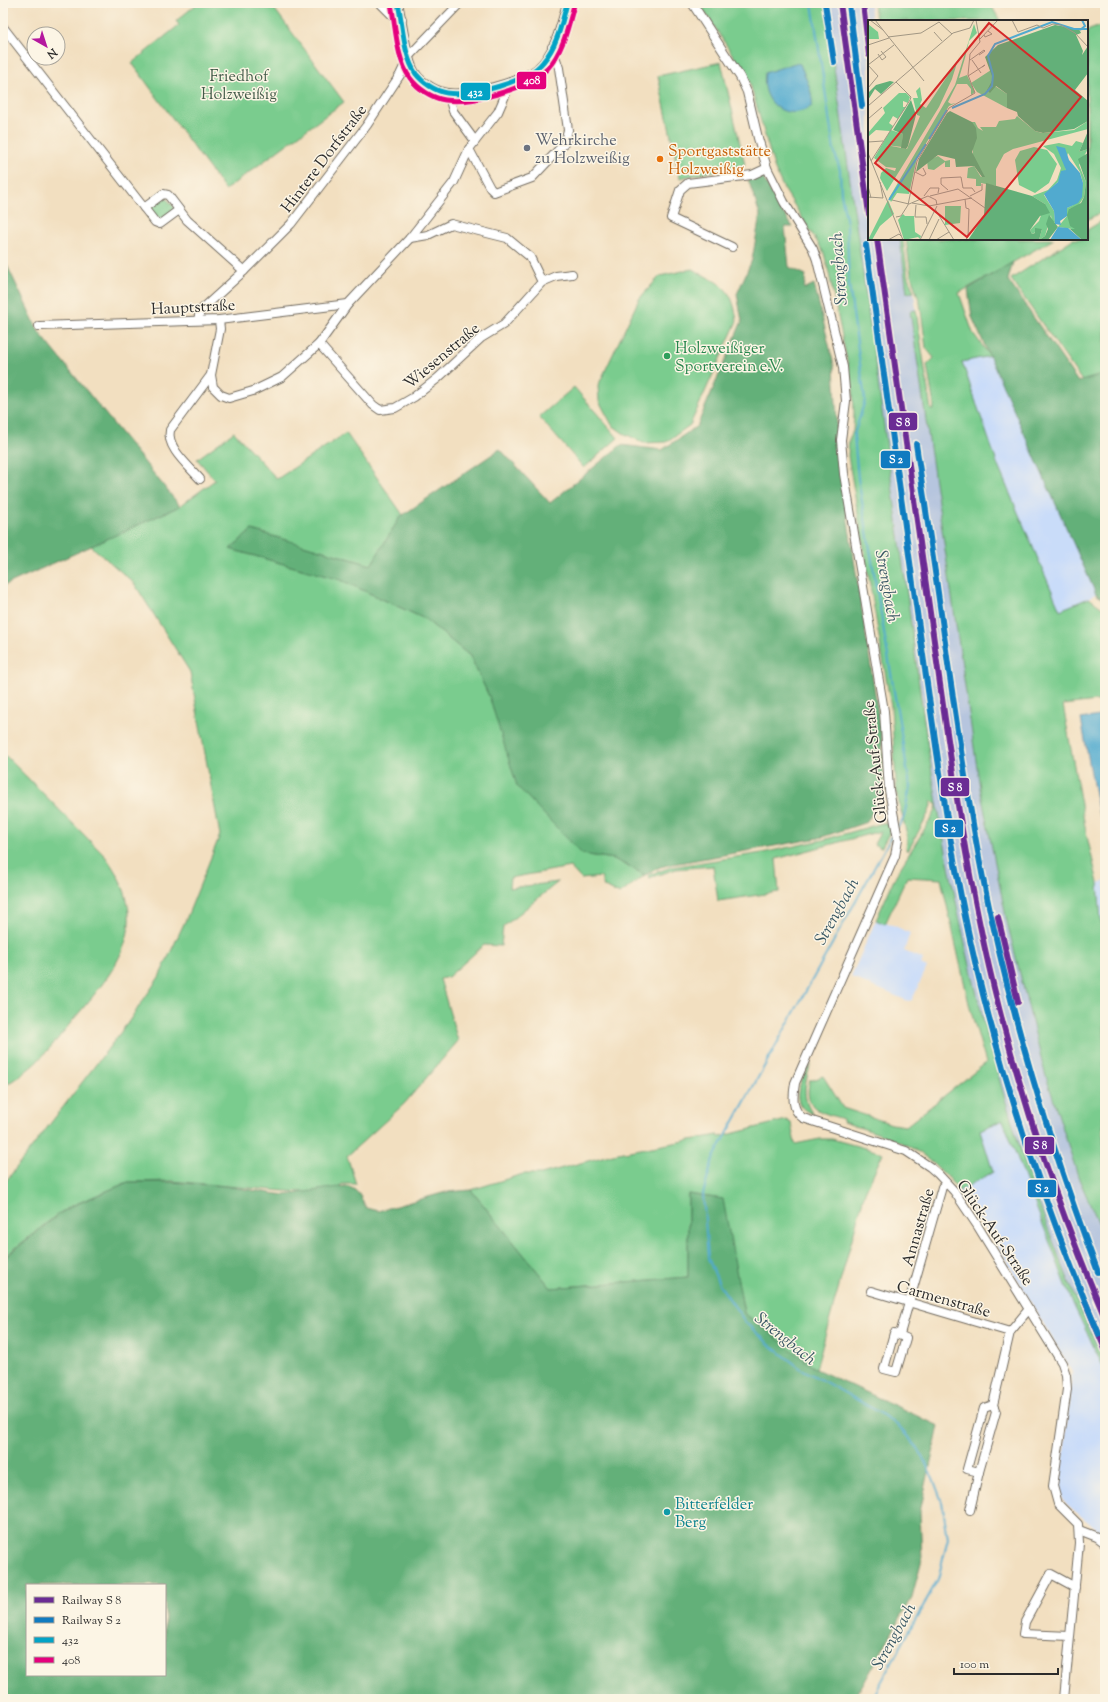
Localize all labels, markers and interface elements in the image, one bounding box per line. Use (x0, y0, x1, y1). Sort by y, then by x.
inset map (868, 20, 1088, 240)
north arrow (26, 26, 66, 66)
text: N (43, 43, 61, 62)
park label: Friedhof Holzweißig (201, 66, 277, 107)
line badge: 408 (516, 71, 547, 90)
text: 408 (523, 73, 541, 89)
line badge: 432 (460, 82, 491, 101)
text: 432 (466, 85, 483, 101)
street label: Hintere Dorfstraße (277, 101, 373, 218)
place label: Wehrkirche zu Holzweißig (535, 130, 630, 171)
place label: Sportgaststätte Holzweißig (668, 141, 771, 182)
marker: Wehrkirche zu Holzweißig (522, 143, 532, 153)
marker: Sportgaststätte Holzweißig (655, 154, 665, 164)
water label: Strengbach (825, 231, 855, 306)
street label: Hauptstraße (150, 295, 236, 322)
street label: Wiesenstraße (400, 318, 486, 396)
place label: Holzweißiger Sportverein e.V. (675, 338, 783, 379)
marker: Holzweißiger Sportverein e.V. (662, 351, 672, 361)
line badge: S 8 (888, 412, 918, 431)
text: S 8 (896, 415, 911, 431)
line badge: S 2 (880, 450, 911, 469)
text: S 2 (889, 452, 904, 468)
water label: Strengbach (868, 548, 904, 625)
street label: Glück-Auf-Straße (859, 699, 894, 824)
line badge: S 8 (940, 777, 970, 797)
text: S 8 (948, 780, 963, 796)
line badge: S 2 (934, 819, 964, 838)
text: S 2 (942, 821, 957, 837)
water label: Strengbach (810, 874, 866, 950)
line badge: S 8 (1024, 1136, 1055, 1155)
text: S 8 (1033, 1138, 1048, 1154)
street label: Glück-Auf-Straße (950, 1176, 1038, 1291)
line badge: S 2 (1027, 1179, 1057, 1198)
text: S 2 (1035, 1181, 1050, 1197)
street label: Annastraße (897, 1186, 942, 1269)
street label: Carmenstraße (894, 1276, 993, 1325)
water label: Strengbach (749, 1307, 821, 1372)
place label: Bitterfelder Berg (675, 1494, 753, 1535)
marker: Bitterfelder Berg (662, 1507, 672, 1517)
legend (26, 1584, 166, 1676)
text: Railway S 8 (62, 1592, 121, 1610)
water label: Strengbach (867, 1599, 923, 1675)
text: Railway S 2 (62, 1612, 121, 1630)
text: 432 (62, 1632, 79, 1650)
scale bar (954, 1650, 1058, 1676)
text: 408 (62, 1652, 80, 1670)
text: 100 m (960, 1656, 989, 1674)

